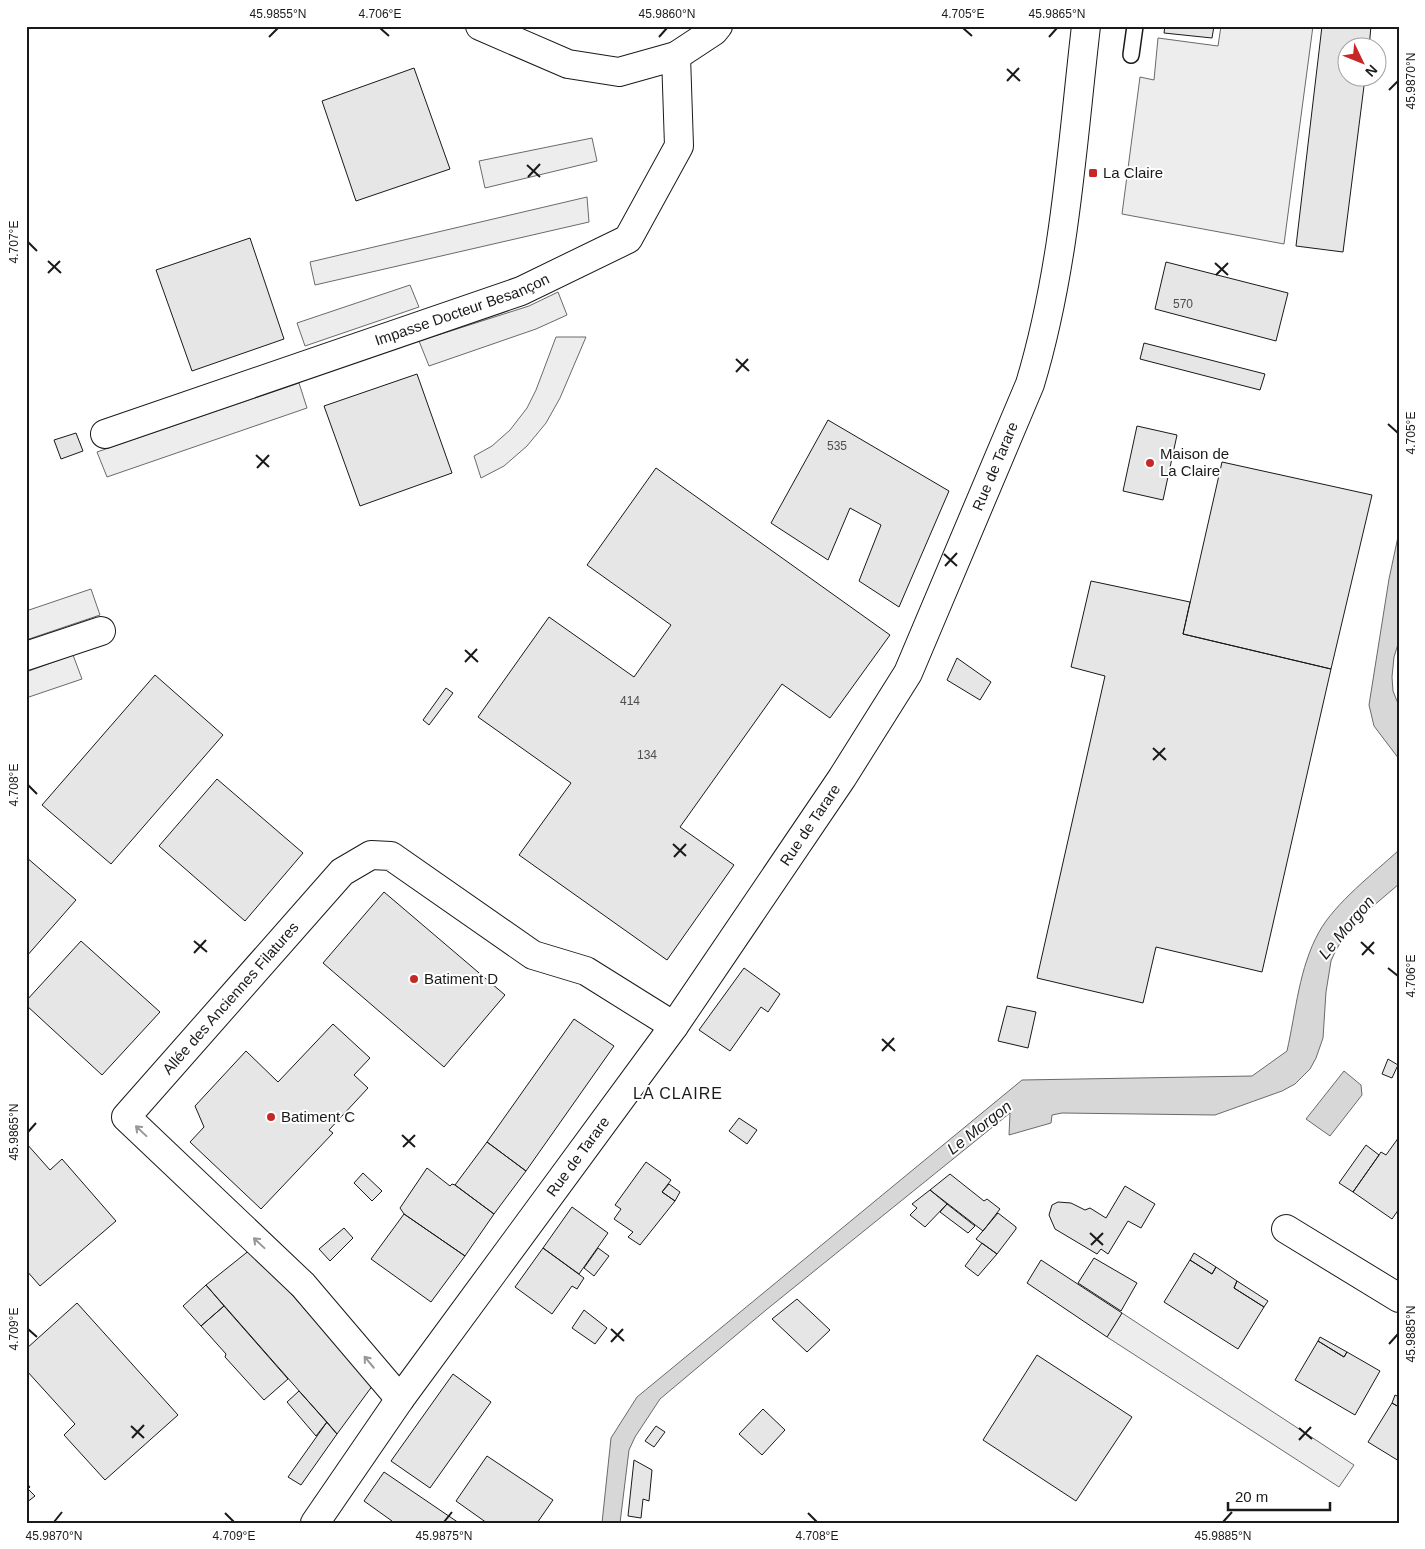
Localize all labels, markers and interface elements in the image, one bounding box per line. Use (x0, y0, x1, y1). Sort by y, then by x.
text: 45.9855°N (250, 7, 306, 21)
text: 4.706°E (359, 7, 401, 21)
text: 45.9860°N (639, 7, 695, 21)
text: 4.705°E (942, 7, 984, 21)
text: 45.9865°N (1029, 7, 1085, 21)
north arrow (1338, 38, 1388, 88)
text: 45.9870°N (1404, 53, 1418, 109)
text: N (1362, 62, 1381, 80)
place label: La Claire (1103, 164, 1163, 181)
marker: La Claire (1087, 167, 1099, 179)
text: 4.707°E (7, 221, 21, 263)
street label: Impasse Docteur Besançon (372, 270, 552, 349)
house number: 570 (1173, 297, 1193, 311)
text: 4.705°E (1404, 412, 1418, 454)
street label: Rue de Tarare (968, 419, 1021, 513)
house number: 535 (827, 439, 847, 453)
place label: Maison de La Claire (1160, 445, 1229, 479)
marker: Maison de La Claire (1144, 457, 1156, 469)
house number: 414 (620, 694, 640, 708)
house number: 134 (637, 748, 657, 762)
text: 4.708°E (7, 764, 21, 806)
street label: Rue de Tarare (776, 781, 843, 869)
water label: Le Morgon (1315, 892, 1378, 962)
street label: Allée des Anciennes Filatures (159, 918, 302, 1077)
text: 4.706°E (1404, 955, 1418, 997)
place label: Batiment D (424, 970, 498, 987)
marker: Batiment D (408, 973, 420, 985)
district label: LA CLAIRE (633, 1085, 723, 1102)
water label: Le Morgon (944, 1097, 1015, 1158)
text: 45.9865°N (7, 1104, 21, 1160)
place label: Batiment C (281, 1108, 355, 1125)
marker: Batiment C (265, 1111, 277, 1123)
street label: Rue de Tarare (543, 1113, 613, 1200)
one-way arrow (134, 1125, 147, 1137)
one-way arrow (252, 1237, 265, 1249)
text: 45.9885°N (1404, 1306, 1418, 1362)
text: 4.709°E (7, 1308, 21, 1350)
one-way arrow (363, 1356, 374, 1369)
scale bar (1228, 1479, 1330, 1511)
text: 20 m (1235, 1488, 1268, 1505)
text: 45.9870°N (26, 1529, 82, 1543)
text: 4.709°E (213, 1529, 255, 1543)
text: 45.9875°N (416, 1529, 472, 1543)
text: 4.708°E (796, 1529, 838, 1543)
text: 45.9885°N (1195, 1529, 1251, 1543)

